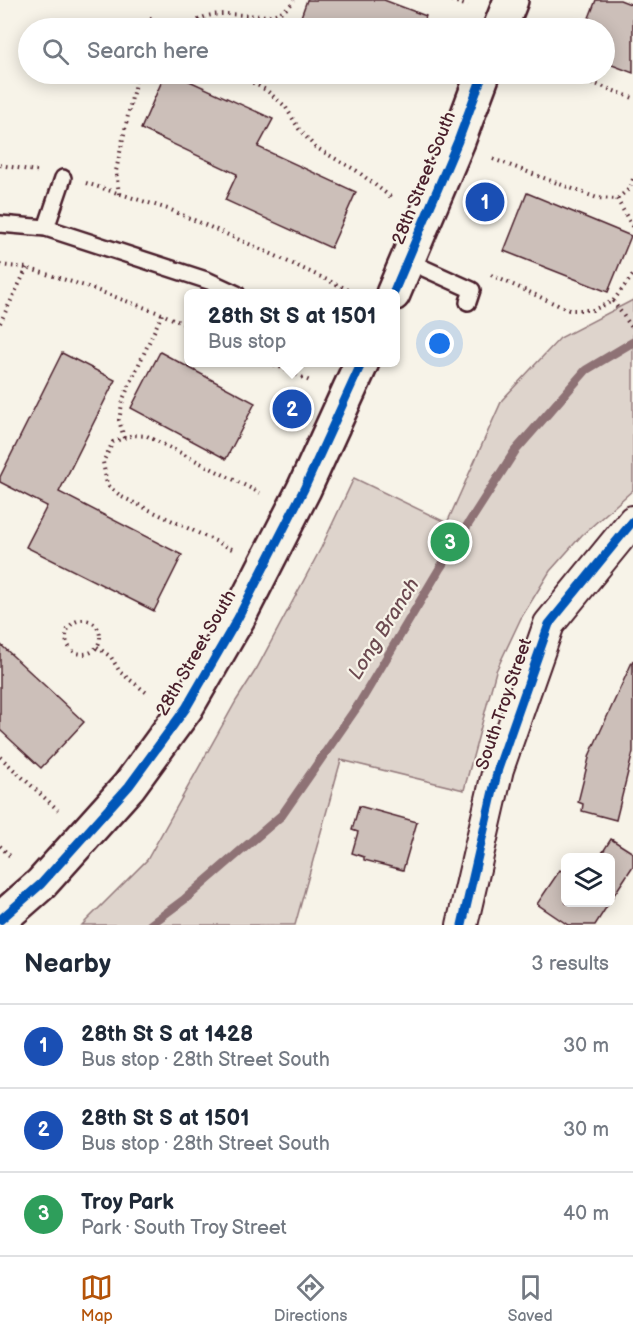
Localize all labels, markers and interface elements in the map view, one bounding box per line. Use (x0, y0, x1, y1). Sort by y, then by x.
search box (18, 18, 615, 84)
icon: search (39, 35, 72, 68)
text: Search here (87, 38, 209, 65)
street label: 28th Street South (388, 108, 460, 248)
pin: 1 (466, 180, 504, 224)
popup (184, 289, 400, 367)
text: 28th St S at 1501 (208, 303, 376, 330)
your location (425, 329, 454, 358)
text: Bus stop (208, 330, 286, 354)
pin: 2 (272, 386, 312, 432)
pin: 3 (430, 520, 470, 564)
water label: Long Branch (343, 574, 425, 684)
street label: 28th Street South (152, 586, 240, 720)
street label: South Troy Street (472, 635, 536, 773)
map controls (561, 853, 615, 907)
button: layers (561, 853, 615, 907)
text: Nearby (24, 949, 111, 980)
text: 3 results (531, 952, 609, 976)
text: 28th St S at 1428 (81, 1021, 253, 1048)
text: 1 (39, 1034, 48, 1058)
text: 30 m (563, 1034, 609, 1058)
text: Bus stop · 28th Street South (81, 1048, 330, 1072)
text: 28th St S at 1501 (81, 1105, 249, 1132)
text: 2 (38, 1118, 49, 1142)
text: 30 m (563, 1118, 609, 1142)
text: Bus stop · 28th Street South (81, 1132, 330, 1156)
text: Troy Park (81, 1189, 174, 1216)
text: 3 (38, 1202, 49, 1226)
text: 40 m (563, 1202, 609, 1226)
text: Park · South Troy Street (81, 1216, 287, 1240)
tab: Map (80, 1271, 113, 1326)
tab: Directions (274, 1271, 347, 1326)
tab: Saved (508, 1271, 553, 1326)

